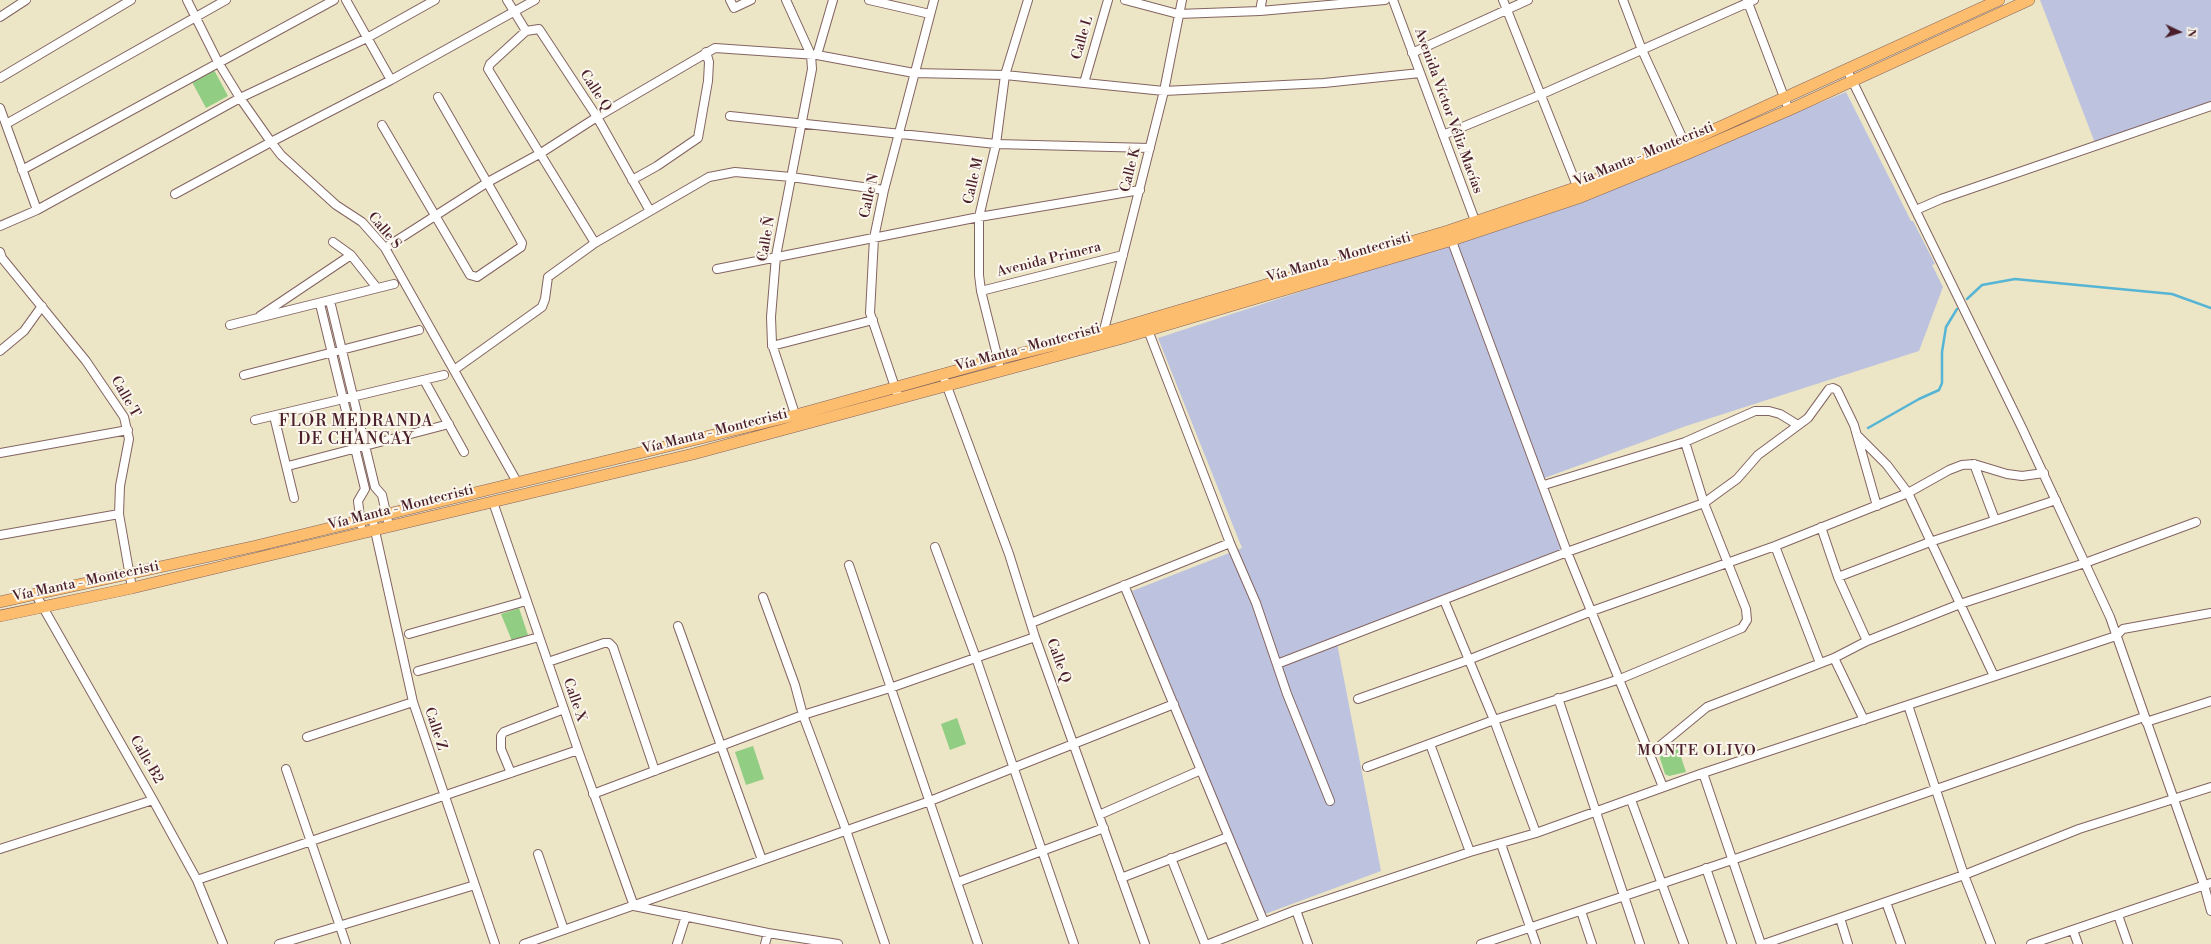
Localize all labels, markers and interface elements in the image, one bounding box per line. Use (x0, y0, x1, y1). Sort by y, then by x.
north arrow (2159, 12, 2199, 52)
street label: Calle L (1069, 14, 1097, 62)
street label: Avenida Víctor Véliz Macías (1410, 26, 1486, 196)
text: N (2184, 28, 2198, 38)
street label: Calle Q (575, 67, 615, 115)
street label: Vía Manta - Montecristi (1572, 119, 1716, 191)
street label: Calle K (1117, 146, 1145, 194)
street label: Calle M (960, 156, 988, 206)
street label: Calle N (857, 172, 883, 220)
street label: Calle S (364, 209, 404, 253)
street label: Calle Ñ (755, 215, 779, 263)
street label: Vía Manta - Montecristi (1265, 229, 1413, 287)
street label: Avenida Primera (995, 239, 1103, 281)
street label: Vía Manta - Montecristi (954, 321, 1102, 375)
street label: Calle T (107, 373, 143, 421)
street label: Vía Manta - Montecristi (640, 406, 790, 458)
district label: FLOR MEDRANDA DE CHANCAY (279, 412, 433, 450)
street label: Vía Manta - Montecristi (326, 482, 476, 534)
street label: Vía Manta - Montecristi (11, 558, 161, 606)
street label: Calle Q (1042, 637, 1074, 685)
street label: Calle X (559, 676, 589, 724)
street label: Calle Z (420, 705, 450, 753)
street label: Calle B2 (126, 733, 166, 787)
district label: MONTE OLIVO (1637, 742, 1757, 760)

